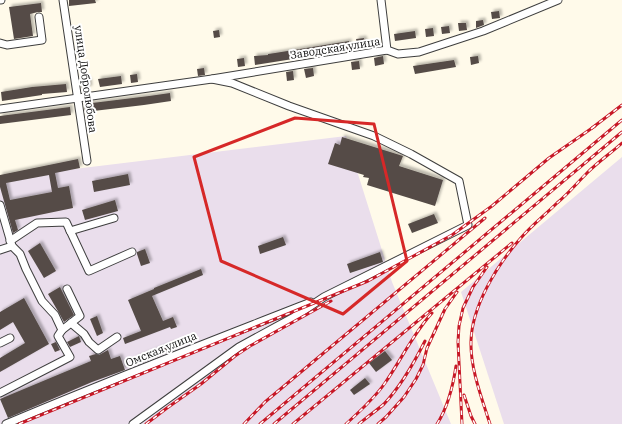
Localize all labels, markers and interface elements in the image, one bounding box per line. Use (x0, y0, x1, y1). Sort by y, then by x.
street label: улица Добролюбова (72, 25, 100, 133)
street label: Заводская улица (289, 34, 381, 62)
street label: Омская улица (123, 328, 199, 370)

